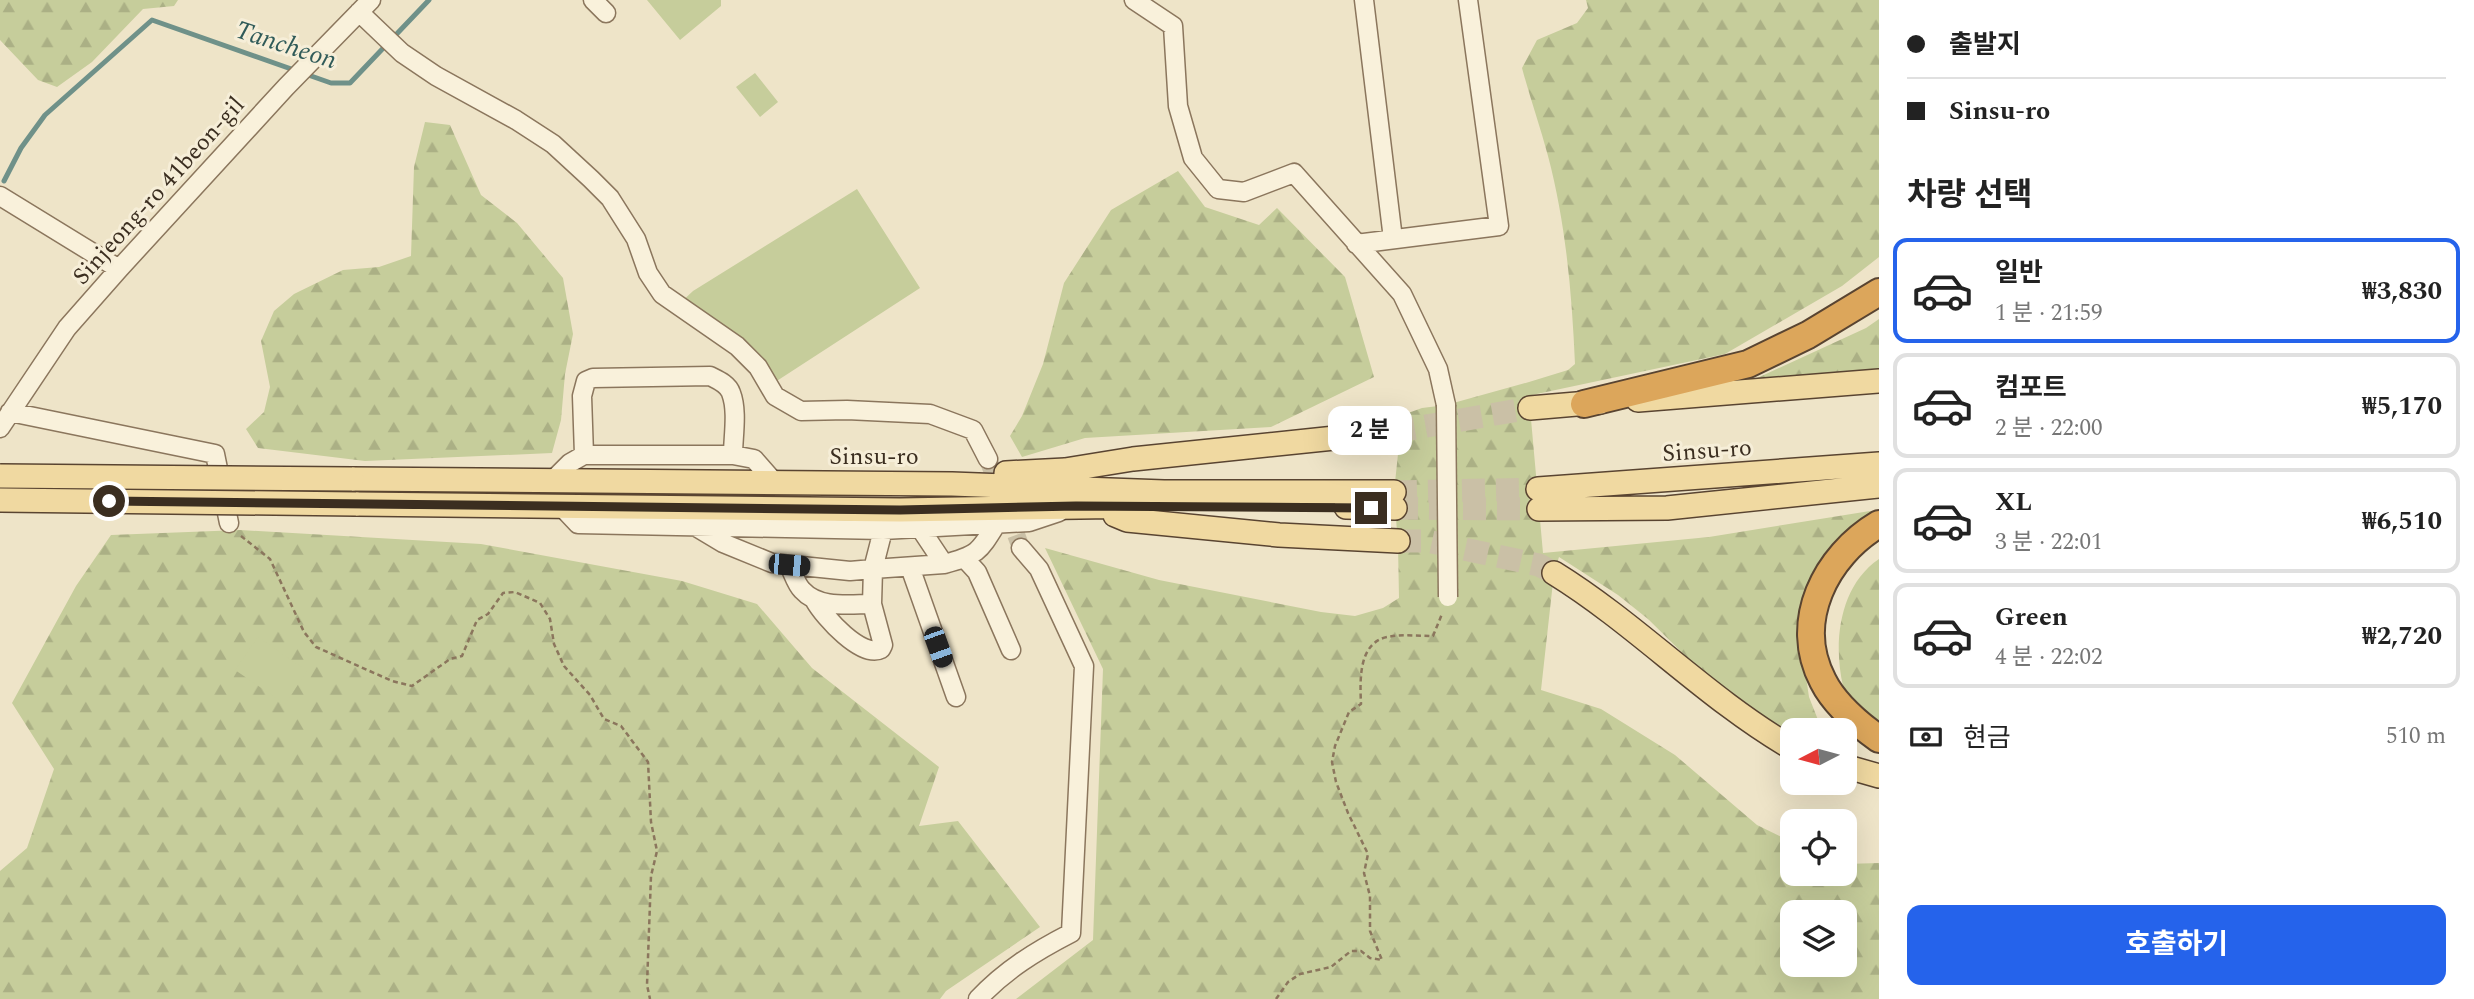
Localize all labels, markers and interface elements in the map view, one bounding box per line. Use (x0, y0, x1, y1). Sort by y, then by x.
water label: Tancheon (230, 10, 342, 80)
text: 출발지 (1949, 25, 2021, 65)
street label: Sinjeong-ro 41beon-gil (64, 89, 254, 293)
text: Sinsu-ro (1949, 91, 2050, 131)
text: 차량 선택 (1907, 171, 2033, 220)
text: 일반 (1995, 253, 2043, 293)
icon: car (1911, 259, 1974, 322)
text: ₩3,830 (2362, 271, 2442, 311)
text: 1 분 · 21:59 (1995, 296, 2102, 331)
text: 컴포트 (1995, 368, 2067, 408)
icon: car (1911, 374, 1974, 437)
text: ₩5,170 (2362, 386, 2442, 426)
callout: 2 분 (1329, 406, 1413, 456)
text: 2 분 · 22:00 (1995, 411, 2102, 446)
text: 2 분 (1350, 413, 1390, 448)
street label: Sinsu-ro (1661, 430, 1753, 472)
street label: Sinsu-ro (829, 439, 919, 475)
text: XL (1995, 482, 2032, 522)
route start (93, 485, 125, 517)
icon: car (1911, 489, 1974, 552)
route end (1355, 492, 1387, 524)
text: ₩6,510 (2362, 501, 2442, 541)
text: 3 분 · 22:01 (1995, 525, 2102, 560)
car (768, 553, 811, 577)
text: Green (1995, 597, 2068, 637)
icon: car (1911, 604, 1974, 667)
text: ₩2,720 (2362, 616, 2442, 656)
car (921, 624, 956, 670)
text: 4 분 · 22:02 (1995, 640, 2102, 675)
north arrow (1780, 718, 1857, 794)
map controls (1780, 718, 1857, 977)
icon: cash (1907, 718, 1945, 756)
text: 현금 (1963, 718, 2011, 758)
text: 510 m (2386, 719, 2446, 754)
button: locate (1780, 809, 1857, 886)
button: layers (1780, 900, 1857, 977)
button: 호출하기 (1907, 905, 2446, 985)

